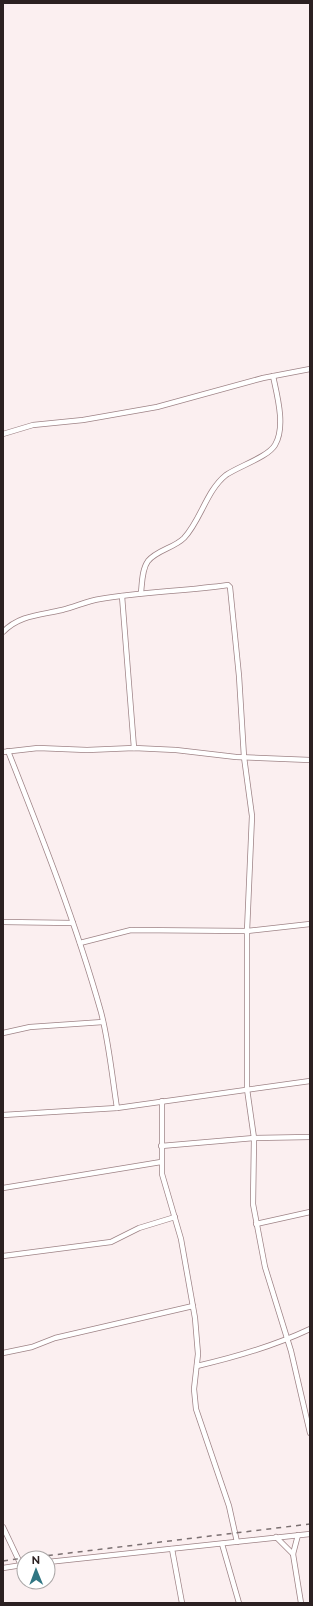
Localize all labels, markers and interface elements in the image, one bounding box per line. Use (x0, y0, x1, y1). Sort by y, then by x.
north arrow (16, 1550, 56, 1590)
text: N (32, 1554, 40, 1567)

